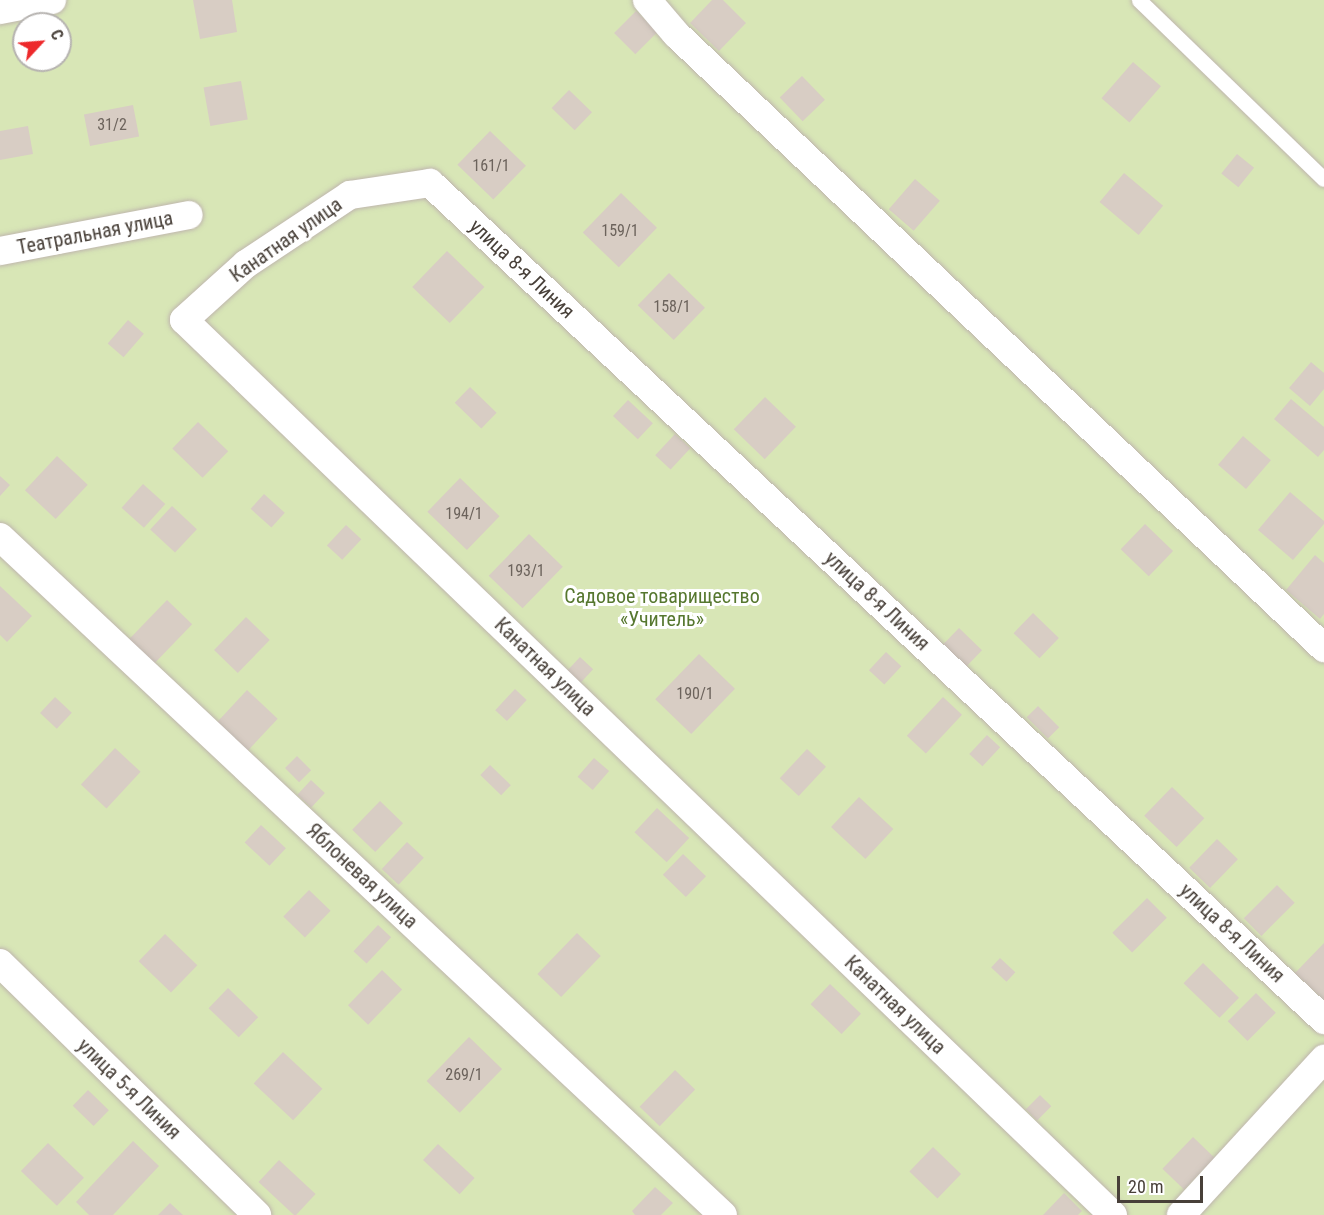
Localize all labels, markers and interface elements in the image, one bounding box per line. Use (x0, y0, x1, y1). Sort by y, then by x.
north arrow (12, 12, 72, 72)
text: С (46, 27, 67, 43)
house number: 31/2 (97, 115, 127, 135)
house number: 161/1 (472, 156, 510, 176)
street label: Канатная улица (225, 193, 347, 287)
street label: Театральная улица (15, 206, 175, 260)
street label: улица 8-я Линия (465, 214, 579, 324)
house number: 159/1 (601, 221, 639, 241)
house number: 158/1 (653, 297, 691, 317)
house number: 194/1 (445, 504, 483, 524)
street label: улица 8-я Линия (820, 546, 934, 656)
house number: 193/1 (507, 561, 545, 581)
park label: Садовое товарищество «Учитель» (564, 584, 760, 631)
street label: Канатная улица (489, 613, 601, 721)
house number: 190/1 (676, 684, 714, 704)
street label: Яблоневая улица (302, 818, 422, 934)
street label: улица 8-я Линия (1175, 878, 1289, 988)
street label: Канатная улица (839, 951, 951, 1059)
street label: улица 5-я Линия (72, 1034, 186, 1144)
house number: 269/1 (445, 1065, 483, 1085)
scale bar (1120, 1164, 1206, 1202)
text: 20 m (1128, 1176, 1163, 1197)

